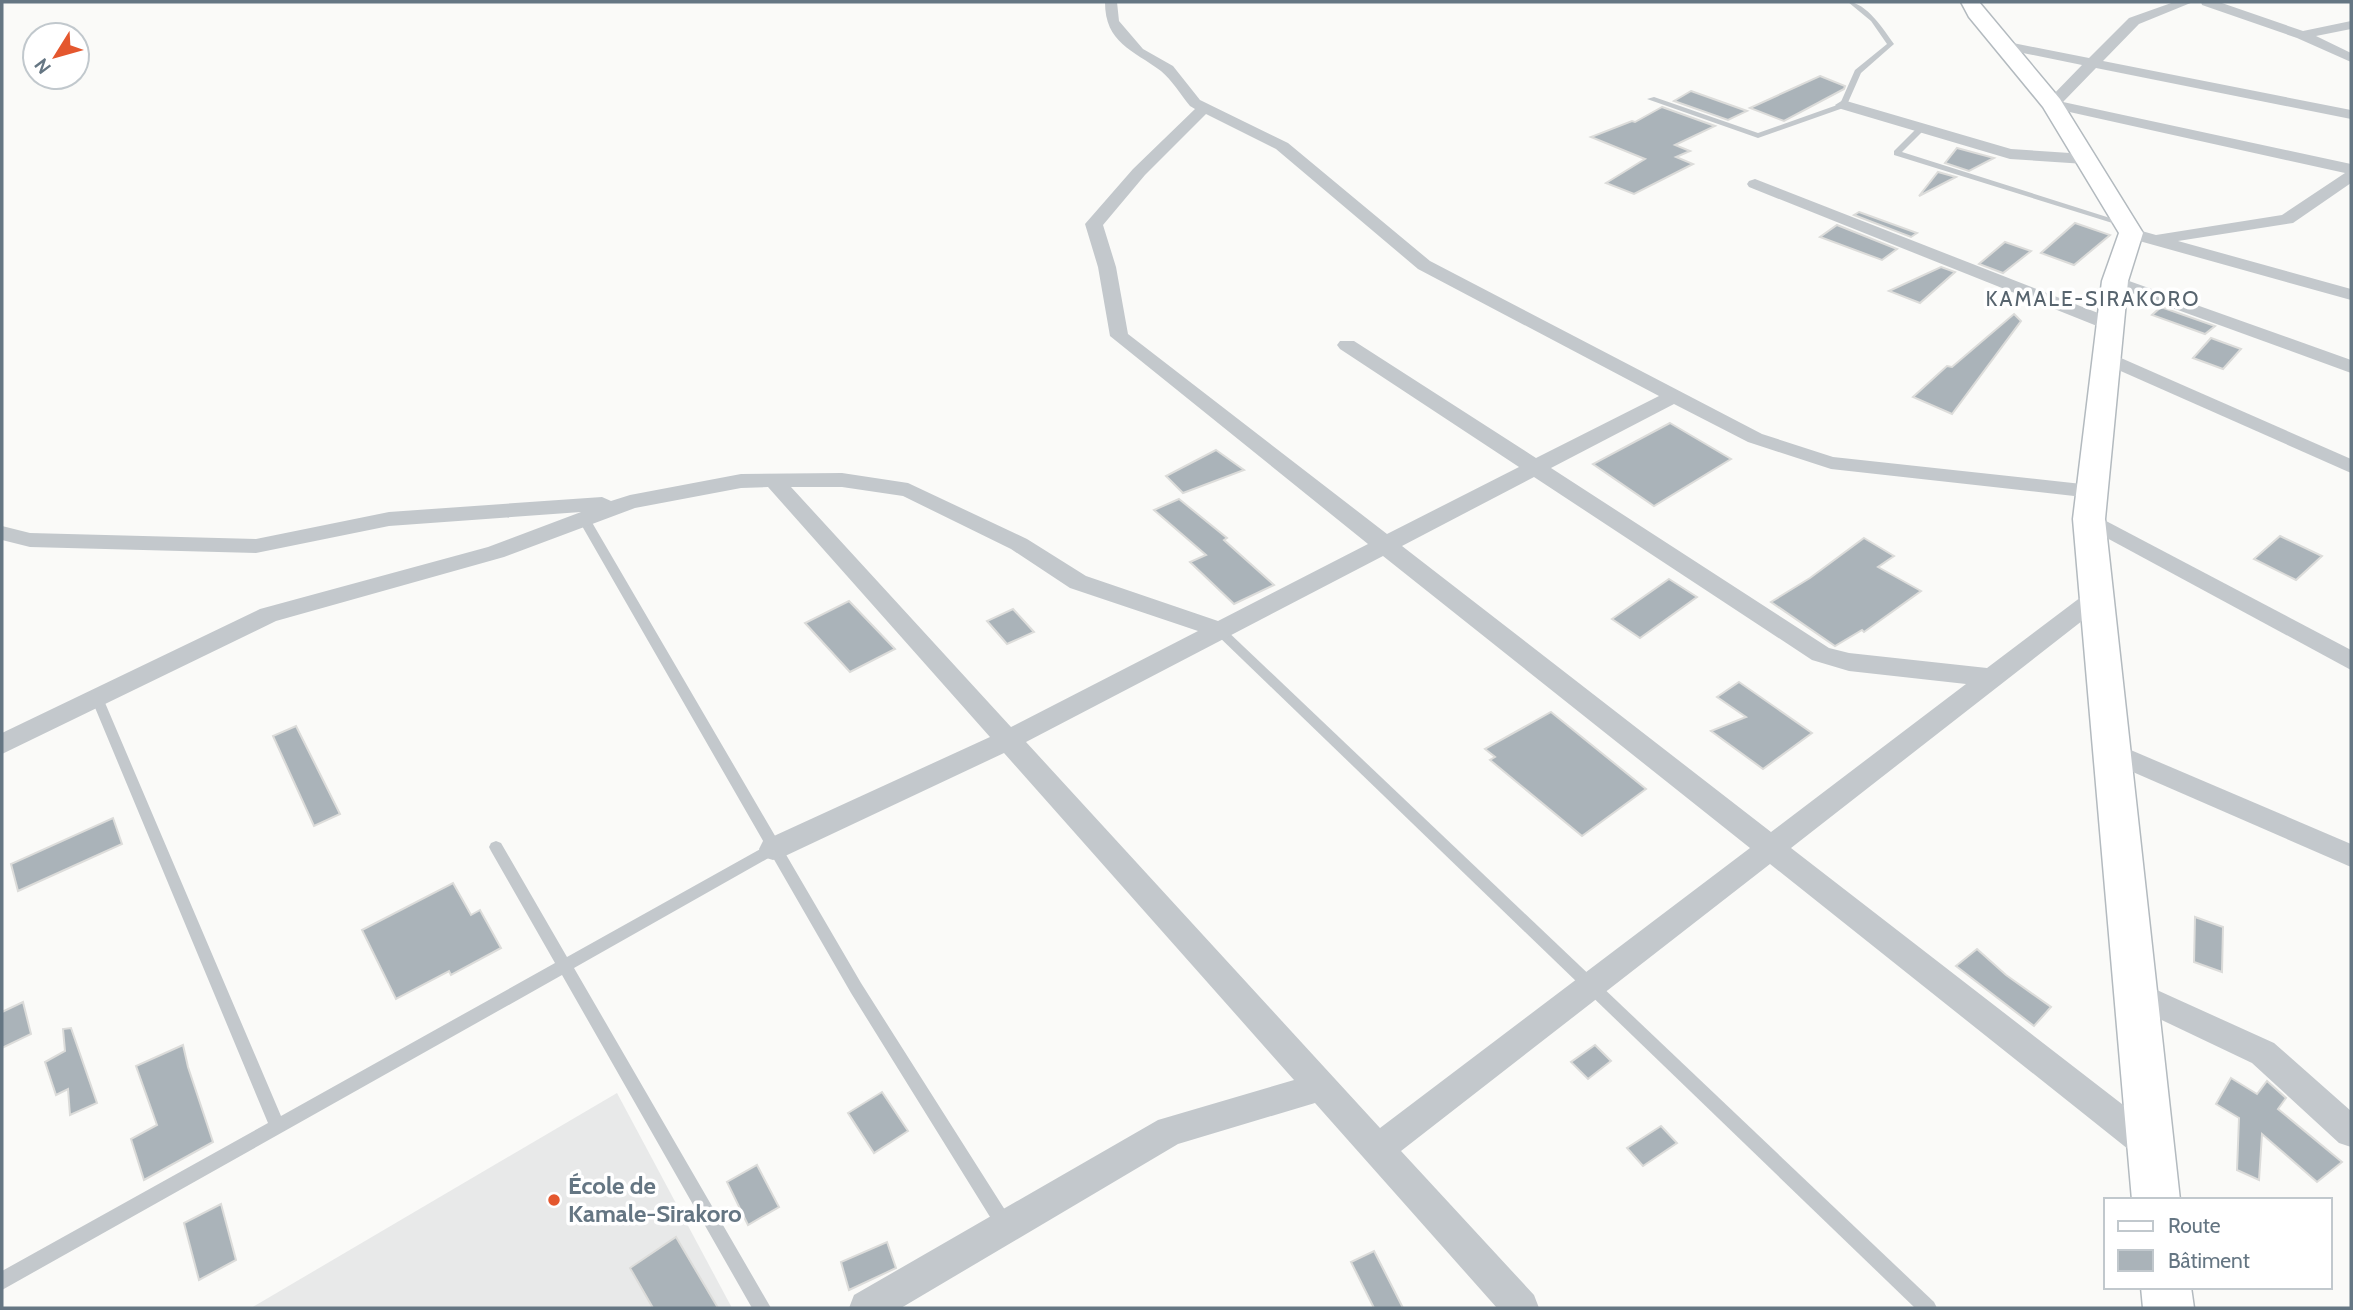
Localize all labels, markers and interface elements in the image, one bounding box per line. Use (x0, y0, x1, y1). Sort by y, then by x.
north arrow (21, 21, 91, 91)
text: N (30, 54, 56, 78)
district label: KAMALE-SIRAKORO (1986, 286, 2200, 311)
place label: École de Kamale-Sirakoro (568, 1171, 742, 1228)
marker: École de Kamale-Sirakoro (546, 1192, 562, 1208)
legend (2104, 1198, 2332, 1289)
text: Route (2168, 1213, 2221, 1238)
text: Bâtiment (2168, 1248, 2250, 1273)

